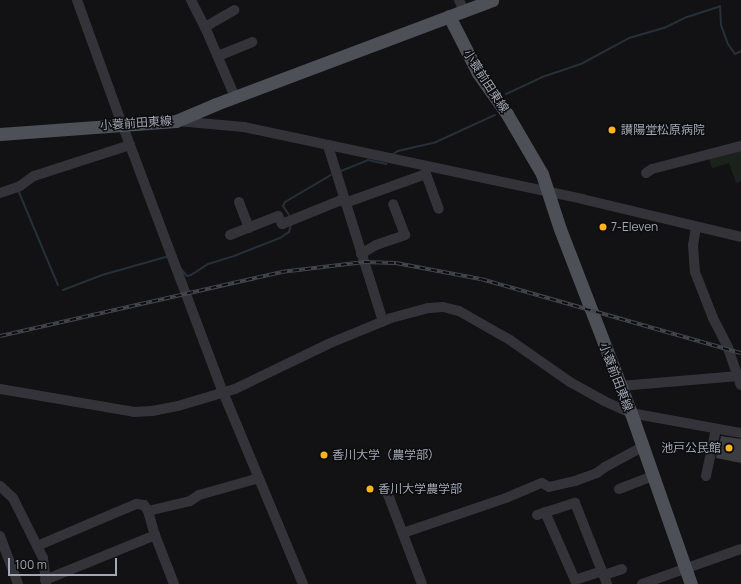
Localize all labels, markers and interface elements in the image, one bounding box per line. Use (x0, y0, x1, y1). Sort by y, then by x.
street label: 小蓑前田東線 (460, 47, 512, 115)
street label: 小蓑前田東線 (100, 113, 172, 133)
place label: 讃陽堂松原病院 (621, 123, 705, 137)
marker: 讃陽堂松原病院 (606, 124, 618, 136)
place label: 7-Eleven (611, 220, 658, 234)
marker: 7-Eleven (598, 222, 608, 232)
street label: 小蓑前田東線 (596, 341, 636, 413)
place label: 池戸公民館 (661, 441, 721, 455)
marker: 池戸公民館 (724, 443, 734, 453)
place label: 香川大学（農学部） (332, 448, 440, 462)
marker: 香川大学（農学部） (319, 450, 329, 460)
place label: 香川大学農学部 (378, 482, 462, 496)
marker: 香川大学農学部 (365, 484, 375, 494)
scale bar (10, 550, 119, 576)
text: 100 m (15, 556, 47, 573)

